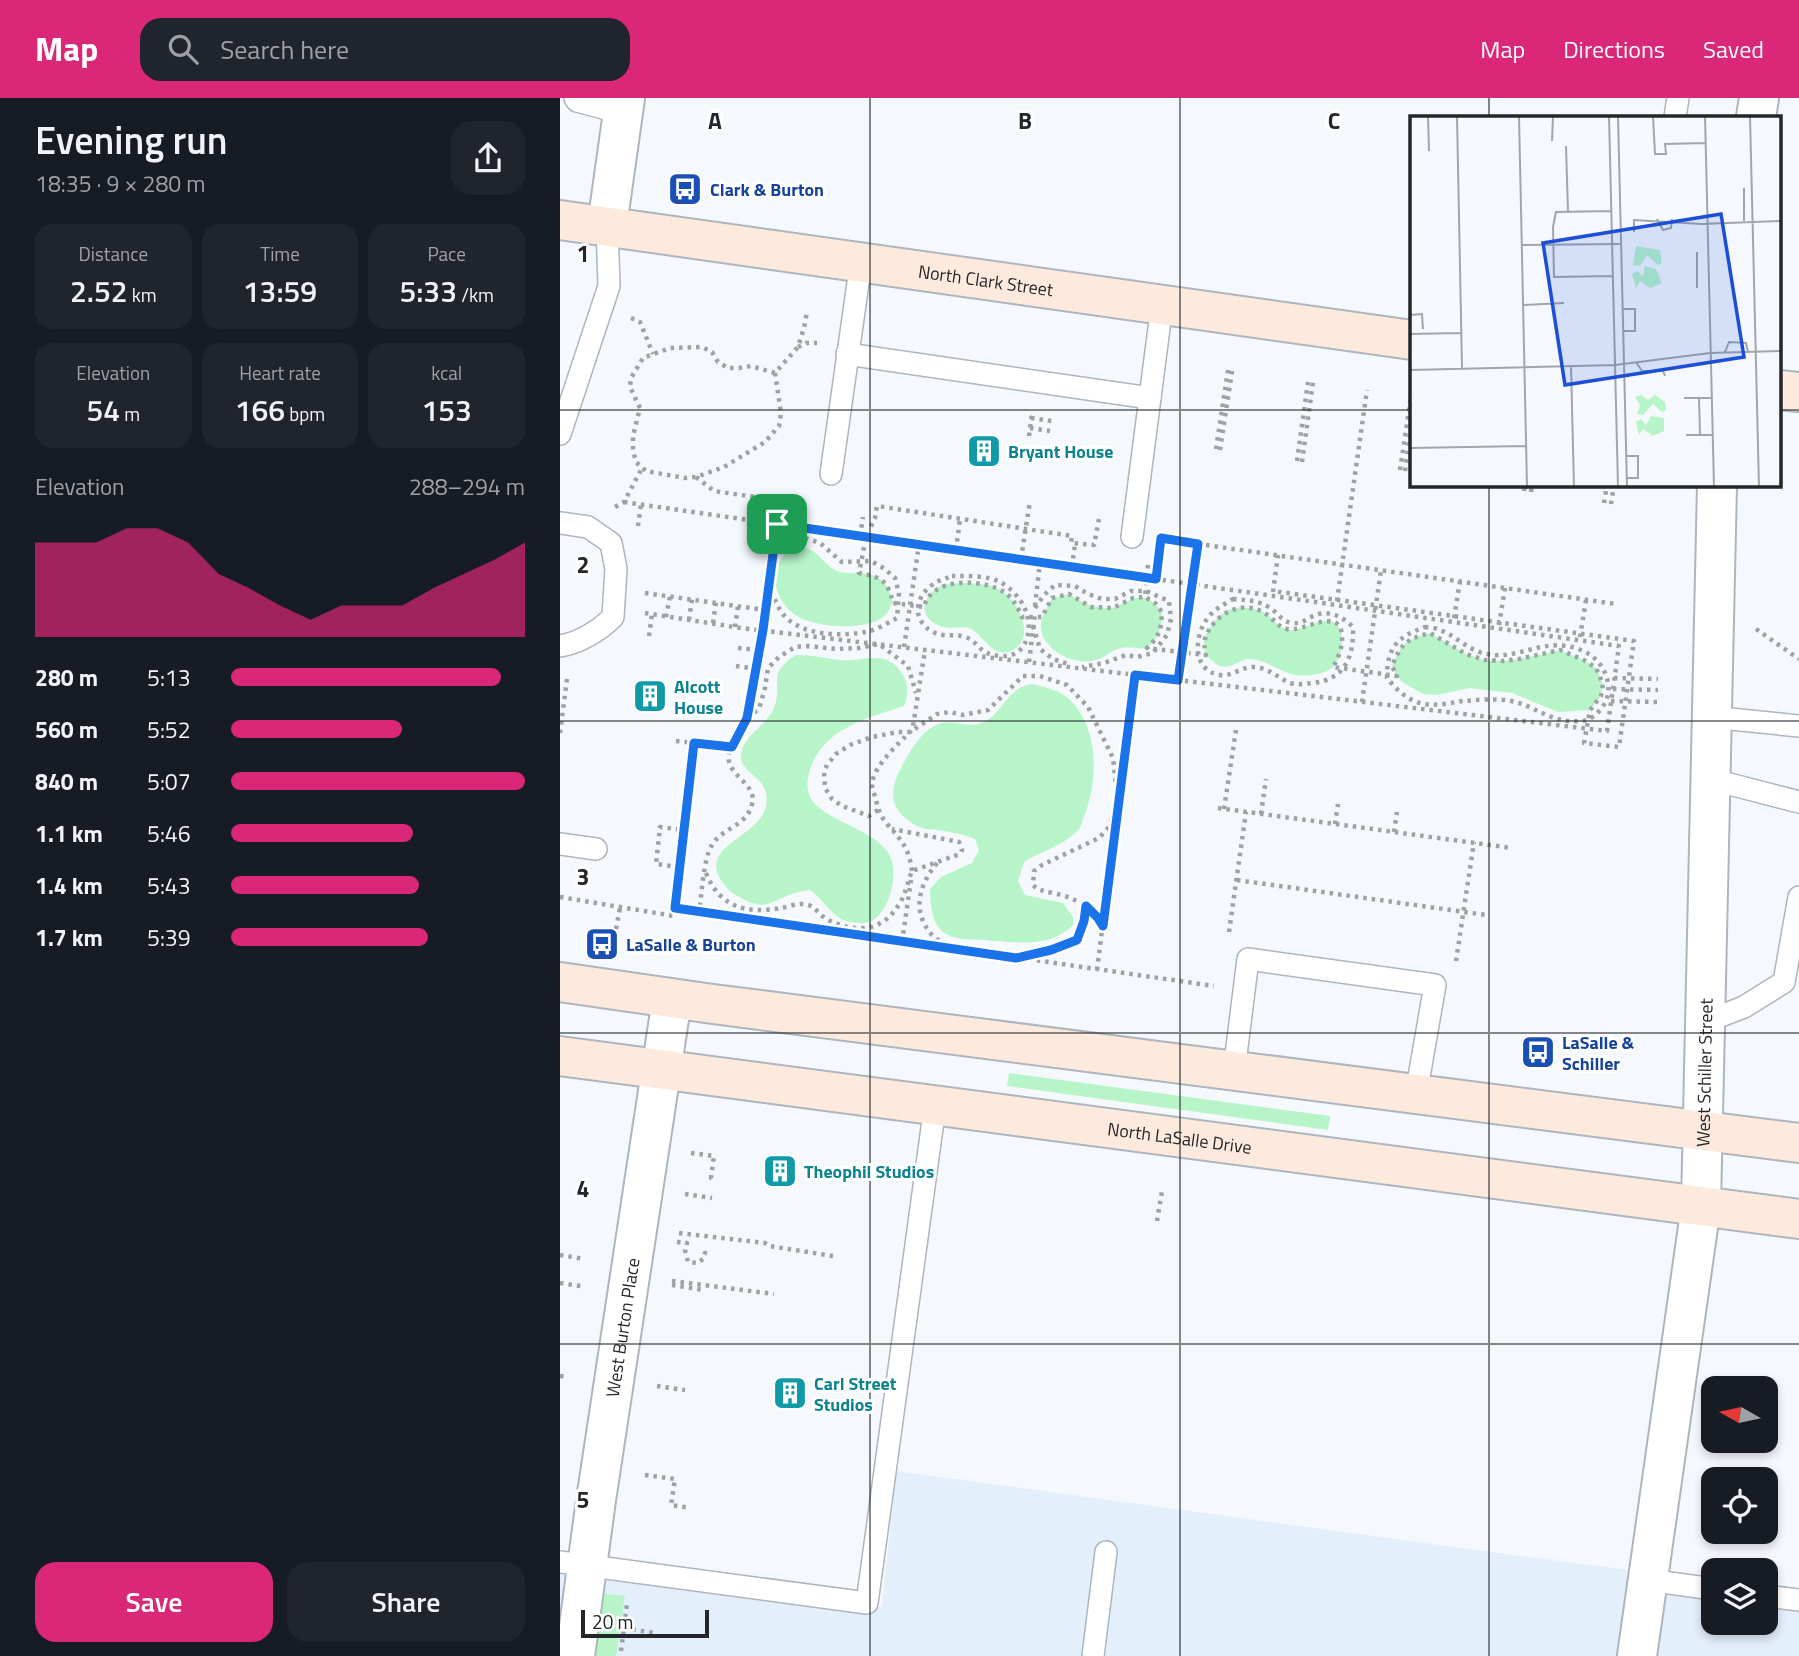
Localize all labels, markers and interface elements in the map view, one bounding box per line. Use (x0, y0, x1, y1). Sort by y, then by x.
search box (140, 18, 630, 81)
text: Map (35, 24, 98, 74)
icon: search (164, 30, 202, 68)
text: Search here (220, 30, 349, 69)
text: Map (1480, 31, 1525, 67)
text: Directions (1563, 31, 1665, 67)
text: Saved (1703, 31, 1764, 67)
text: A (708, 103, 722, 138)
text: B (1018, 103, 1032, 138)
text: C (1328, 103, 1340, 138)
text: Evening run (35, 111, 228, 169)
inset map (1410, 116, 1782, 486)
button: share (451, 121, 525, 195)
text: 18:35 · 9 × 280 m (35, 166, 205, 201)
bus stop icon: Clark & Burton (666, 170, 704, 208)
place label: Clark & Burton (710, 176, 824, 203)
text: 1 (577, 236, 589, 271)
text: Distance (79, 239, 148, 268)
text: Time (260, 239, 300, 268)
text: Pace (427, 239, 466, 268)
street label: North Clark Street (917, 257, 1056, 303)
text: 2.52 (70, 268, 128, 314)
text: 13:59 (243, 268, 317, 314)
text: 5:33 (399, 268, 457, 314)
text: km (128, 280, 157, 309)
text: /km (457, 280, 494, 309)
text: Elevation (76, 358, 150, 387)
text: Heart rate (239, 358, 321, 387)
text: kcal (431, 358, 462, 387)
text: 54 (86, 387, 120, 433)
text: 166 (235, 387, 285, 433)
text: 153 (421, 387, 472, 433)
text: m (120, 399, 140, 428)
text: bpm (285, 399, 325, 428)
building icon: Bryant House (965, 432, 1003, 470)
place label: Bryant House (1008, 438, 1113, 465)
text: Elevation (35, 469, 124, 504)
text: 288–294 m (409, 469, 525, 504)
pin (747, 494, 807, 554)
icon: arrive (758, 505, 796, 543)
text: 2 (577, 547, 589, 582)
text: 280 m (35, 660, 98, 695)
text: 5:13 (147, 660, 191, 695)
place label: Alcott House (674, 673, 723, 721)
building icon: Alcott House (631, 677, 669, 715)
text: 560 m (35, 712, 98, 747)
text: 5:52 (147, 712, 191, 747)
text: 840 m (35, 764, 98, 799)
text: 5:07 (147, 764, 191, 799)
text: 1.1 km (35, 816, 103, 851)
text: 5:46 (147, 816, 191, 851)
text: 3 (577, 859, 589, 894)
text: 1.4 km (35, 868, 103, 903)
text: 5:43 (147, 868, 191, 903)
text: 1.7 km (35, 920, 103, 955)
text: 5:39 (147, 920, 191, 955)
bus stop icon: LaSalle & Burton (583, 925, 621, 963)
place label: LaSalle & Burton (626, 931, 756, 958)
street label: West Schiller Street (1689, 997, 1719, 1147)
place label: LaSalle & Schiller (1562, 1029, 1635, 1077)
bus stop icon: LaSalle & Schiller (1519, 1033, 1557, 1071)
street label: North LaSalle Drive (1106, 1115, 1253, 1160)
building icon: Theophil Studios (761, 1152, 799, 1190)
place label: Theophil Studios (804, 1158, 934, 1185)
text: 4 (577, 1171, 589, 1206)
street label: West Burton Place (598, 1256, 646, 1399)
place label: Carl Street Studios (814, 1370, 897, 1418)
building icon: Carl Street Studios (771, 1374, 809, 1412)
north arrow (1701, 1376, 1778, 1452)
map controls (1701, 1376, 1778, 1635)
button: locate (1701, 1467, 1778, 1544)
text: 5 (577, 1482, 589, 1517)
button: layers (1701, 1558, 1778, 1635)
button: Save (35, 1562, 273, 1642)
button: Share (287, 1562, 525, 1642)
scale bar (581, 1607, 709, 1639)
text: 20 m (592, 1607, 633, 1636)

